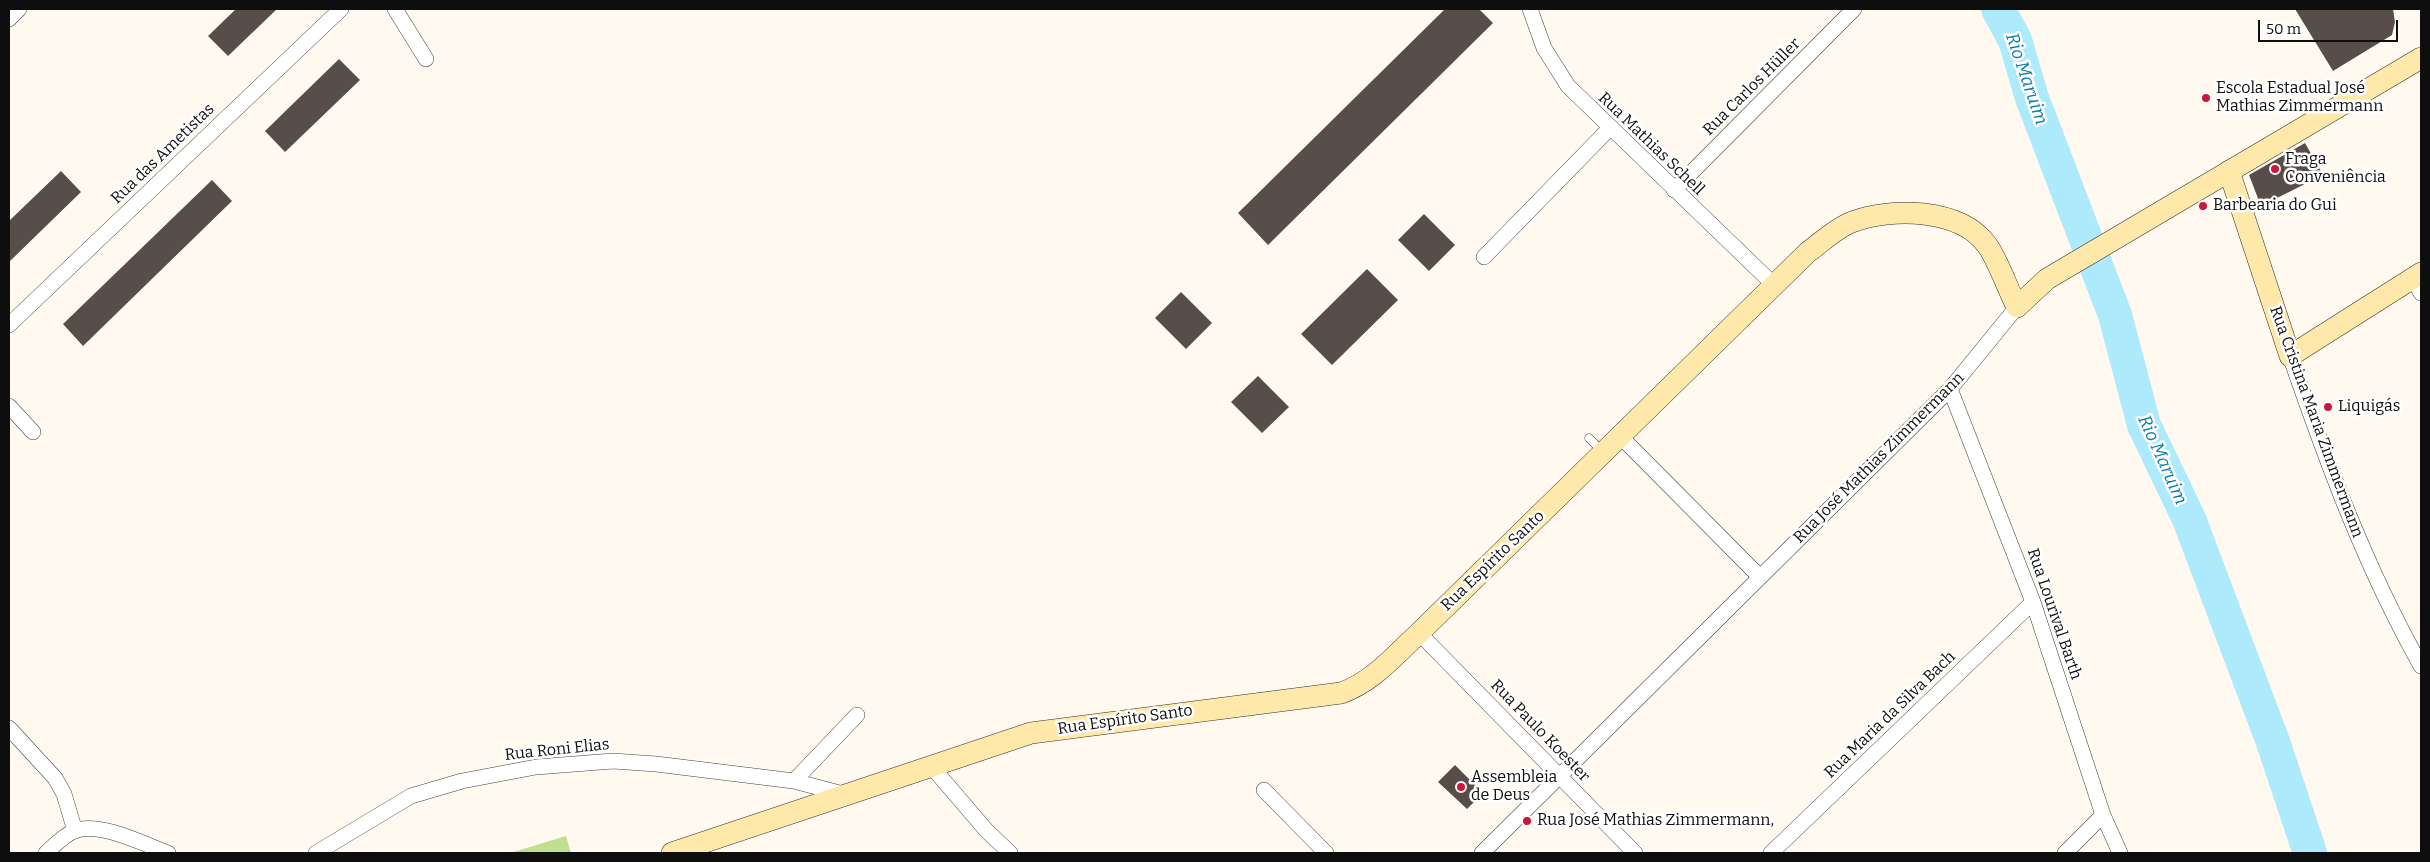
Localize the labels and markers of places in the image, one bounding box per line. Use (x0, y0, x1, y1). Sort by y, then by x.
place label: Escola Estadual José Mathias Zimmermann (2216, 79, 2383, 117)
marker: Escola Estadual José Mathias Zimmermann (2200, 92, 2212, 104)
place label: Fraga Conveniência (2285, 150, 2386, 188)
marker: Fraga Conveniência (2269, 163, 2281, 175)
place label: Barbearia do Gui (2213, 196, 2337, 216)
marker: Barbearia do Gui (2197, 200, 2209, 212)
place label: Liquigás (2338, 397, 2400, 417)
marker: Liquigás (2322, 401, 2334, 413)
place label: Assembleia de Deus (1471, 768, 1557, 806)
marker: Assembleia de Deus (1455, 781, 1467, 793)
place label: Rua José Mathias Zimmermann, (1537, 811, 1774, 831)
marker: Rua José Mathias Zimmermann, (1521, 815, 1533, 827)

